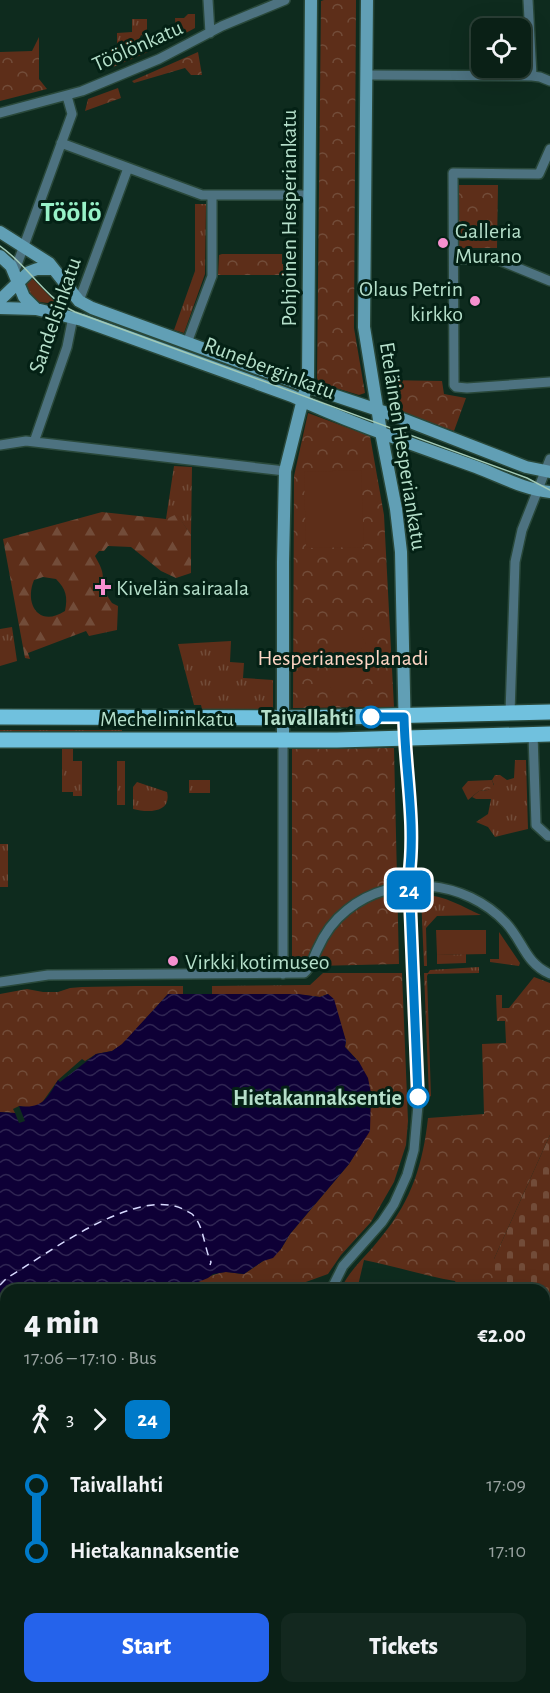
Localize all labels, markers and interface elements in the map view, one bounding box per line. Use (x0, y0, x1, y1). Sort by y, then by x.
street label: Töölönkatu (89, 16, 186, 76)
map controls (471, 18, 531, 78)
button: locate (471, 18, 531, 78)
street label: Pohjoinen Hesperiankatu (278, 109, 300, 327)
district label: Töölö (40, 199, 102, 227)
place label: Galleria Murano (455, 220, 522, 267)
marker: Galleria Murano (436, 236, 450, 250)
street label: Sandelsinkatu (25, 255, 85, 376)
place label: Olaus Petrin kirkko (359, 278, 463, 325)
marker: Olaus Petrin kirkko (468, 294, 482, 308)
street label: Runeberginkatu (201, 333, 338, 403)
street label: Eteläinen Hesperiankatu (376, 341, 430, 552)
place label: Kivelän sairaala (116, 577, 249, 599)
marker: Kivelän sairaala (94, 578, 112, 596)
park label: Hesperianesplanadi (257, 647, 429, 669)
marker: Taivallahti (360, 706, 382, 728)
place label: Taivallahti (261, 707, 354, 729)
street label: Mechelininkatu (100, 708, 234, 730)
line badge: 24 (382, 870, 436, 910)
text: 24 (399, 880, 419, 901)
place label: Virkki kotimuseo (185, 951, 330, 973)
marker: Virkki kotimuseo (166, 954, 180, 968)
marker: Hietakannaksentie (407, 1086, 429, 1108)
place label: Hietakannaksentie (233, 1087, 402, 1109)
text: 4 min (24, 1307, 99, 1340)
text: €2.00 (477, 1324, 526, 1346)
text: 17:06 – 17:10 · Bus (24, 1348, 157, 1368)
icon: walk (24, 1403, 57, 1436)
icon: forward (83, 1403, 116, 1436)
text: 3 (66, 1409, 74, 1429)
text: 24 (137, 1409, 158, 1430)
text: Taivallahti (70, 1474, 163, 1496)
text: 17:09 (486, 1475, 526, 1495)
text: Hietakannaksentie (70, 1540, 239, 1562)
text: 17:10 (489, 1541, 526, 1561)
button: Start (24, 1613, 269, 1682)
button: Tickets (281, 1613, 526, 1682)

